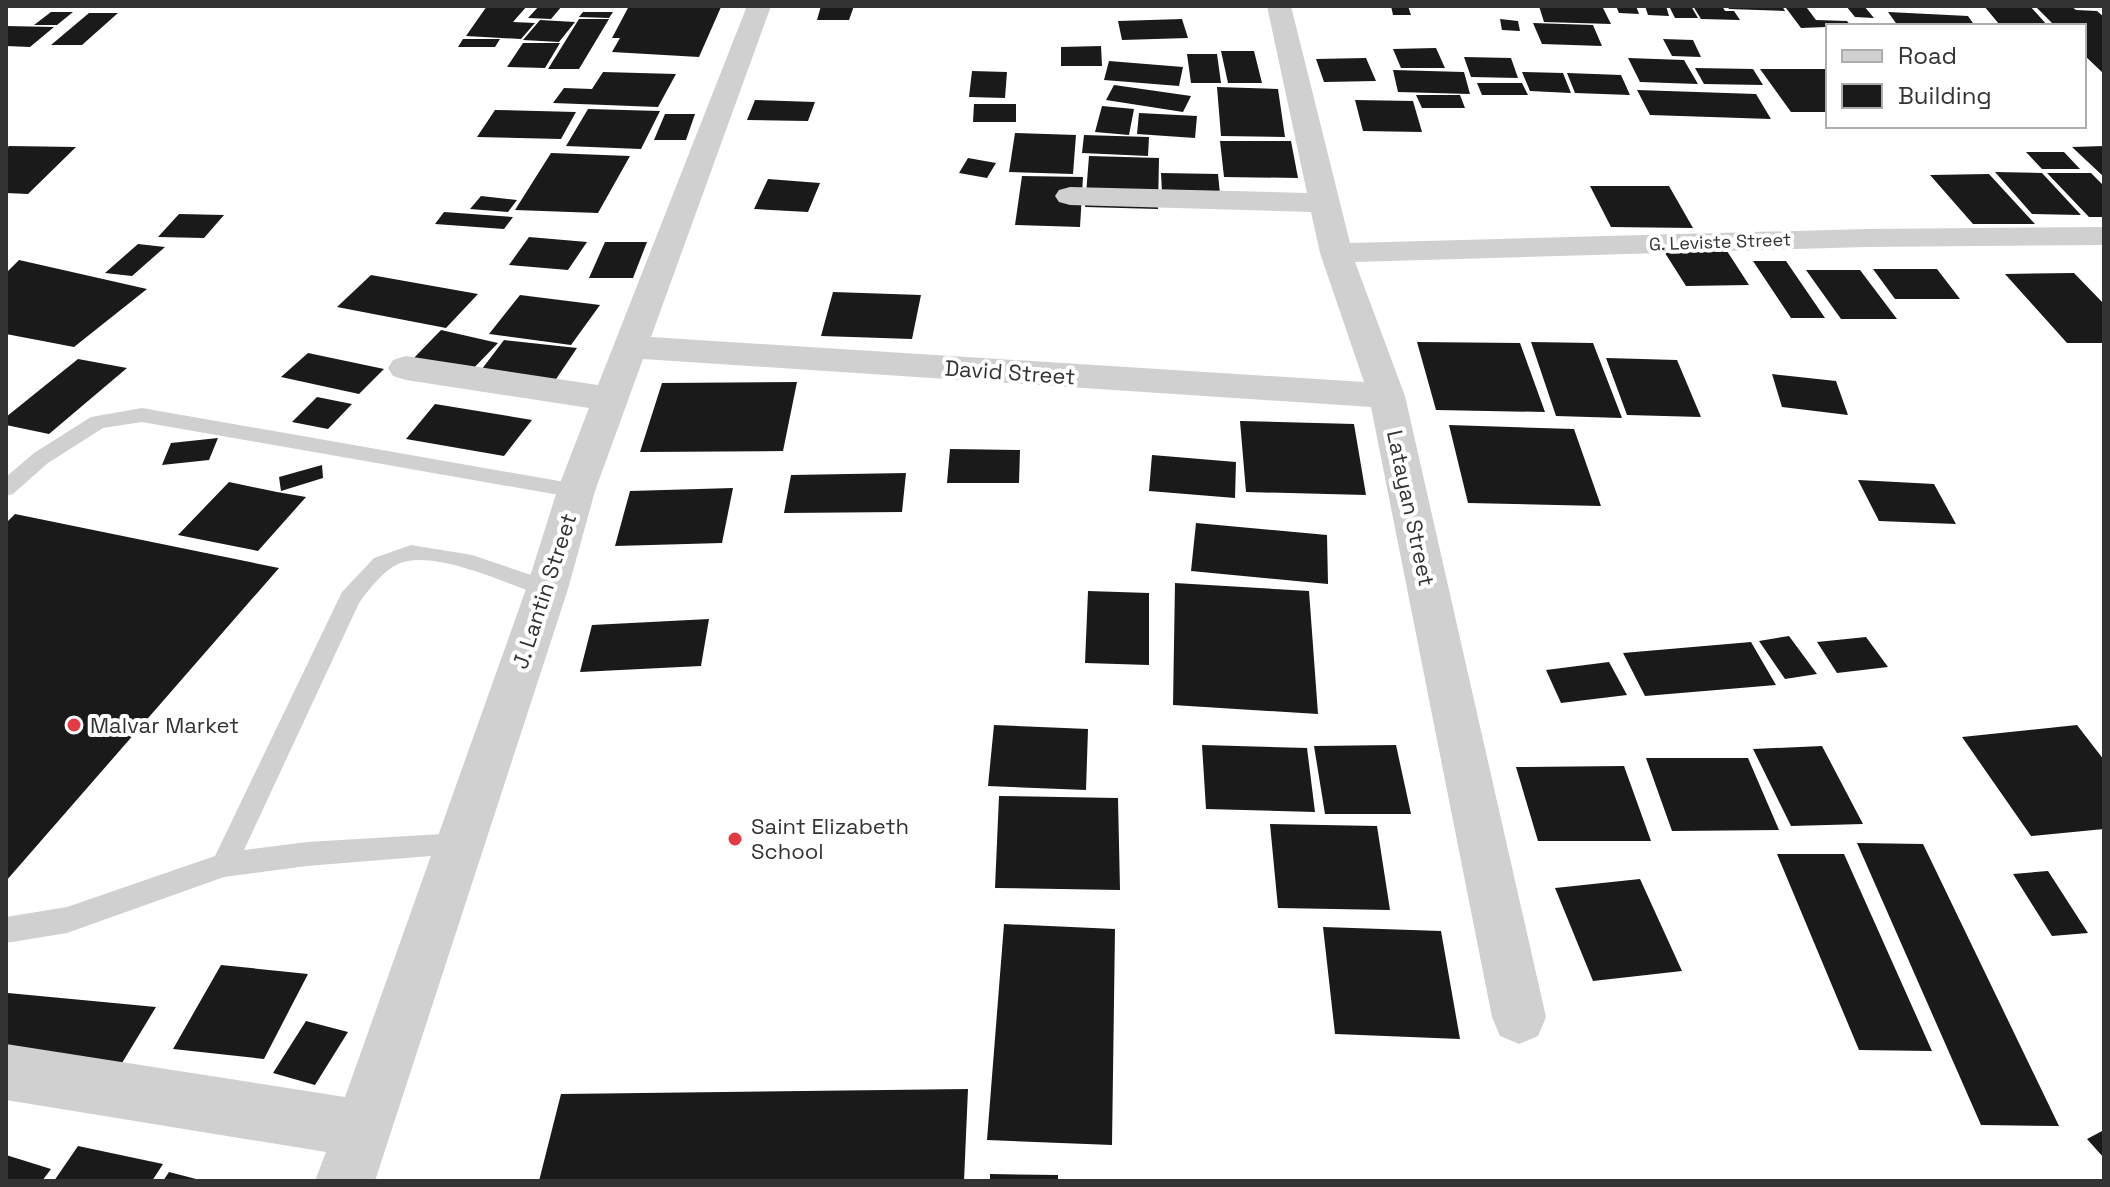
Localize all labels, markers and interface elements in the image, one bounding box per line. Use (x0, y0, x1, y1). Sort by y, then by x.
legend (1826, 24, 2086, 128)
text: Road (1898, 40, 1957, 71)
text: Building (1898, 80, 1992, 111)
street label: G. Leviste Street (1649, 228, 1791, 255)
street label: David Street (944, 353, 1076, 391)
street label: Latayan Street (1381, 427, 1441, 589)
street label: J. Lantin Street (506, 510, 582, 672)
place label: Malvar Market (90, 711, 239, 739)
marker: Malvar Market (65, 716, 83, 734)
place label: Saint Elizabeth School (751, 812, 909, 865)
marker: Saint Elizabeth School (726, 830, 744, 848)

